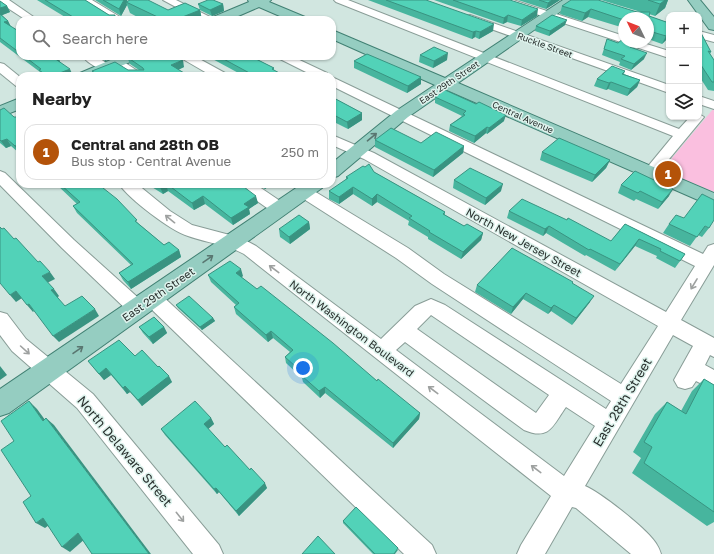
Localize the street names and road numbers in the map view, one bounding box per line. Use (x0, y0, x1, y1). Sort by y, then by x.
street label: Ruckle Street (516, 30, 575, 60)
street label: East 29th Street (417, 58, 481, 106)
street label: Central Avenue (491, 99, 555, 135)
street label: North New Jersey Street (464, 205, 584, 279)
street label: East 29th Street (119, 264, 197, 324)
street label: North Washington Boulevard (287, 277, 417, 379)
street label: East 28th Street (589, 355, 655, 449)
street label: North Delaware Street (74, 393, 176, 509)

